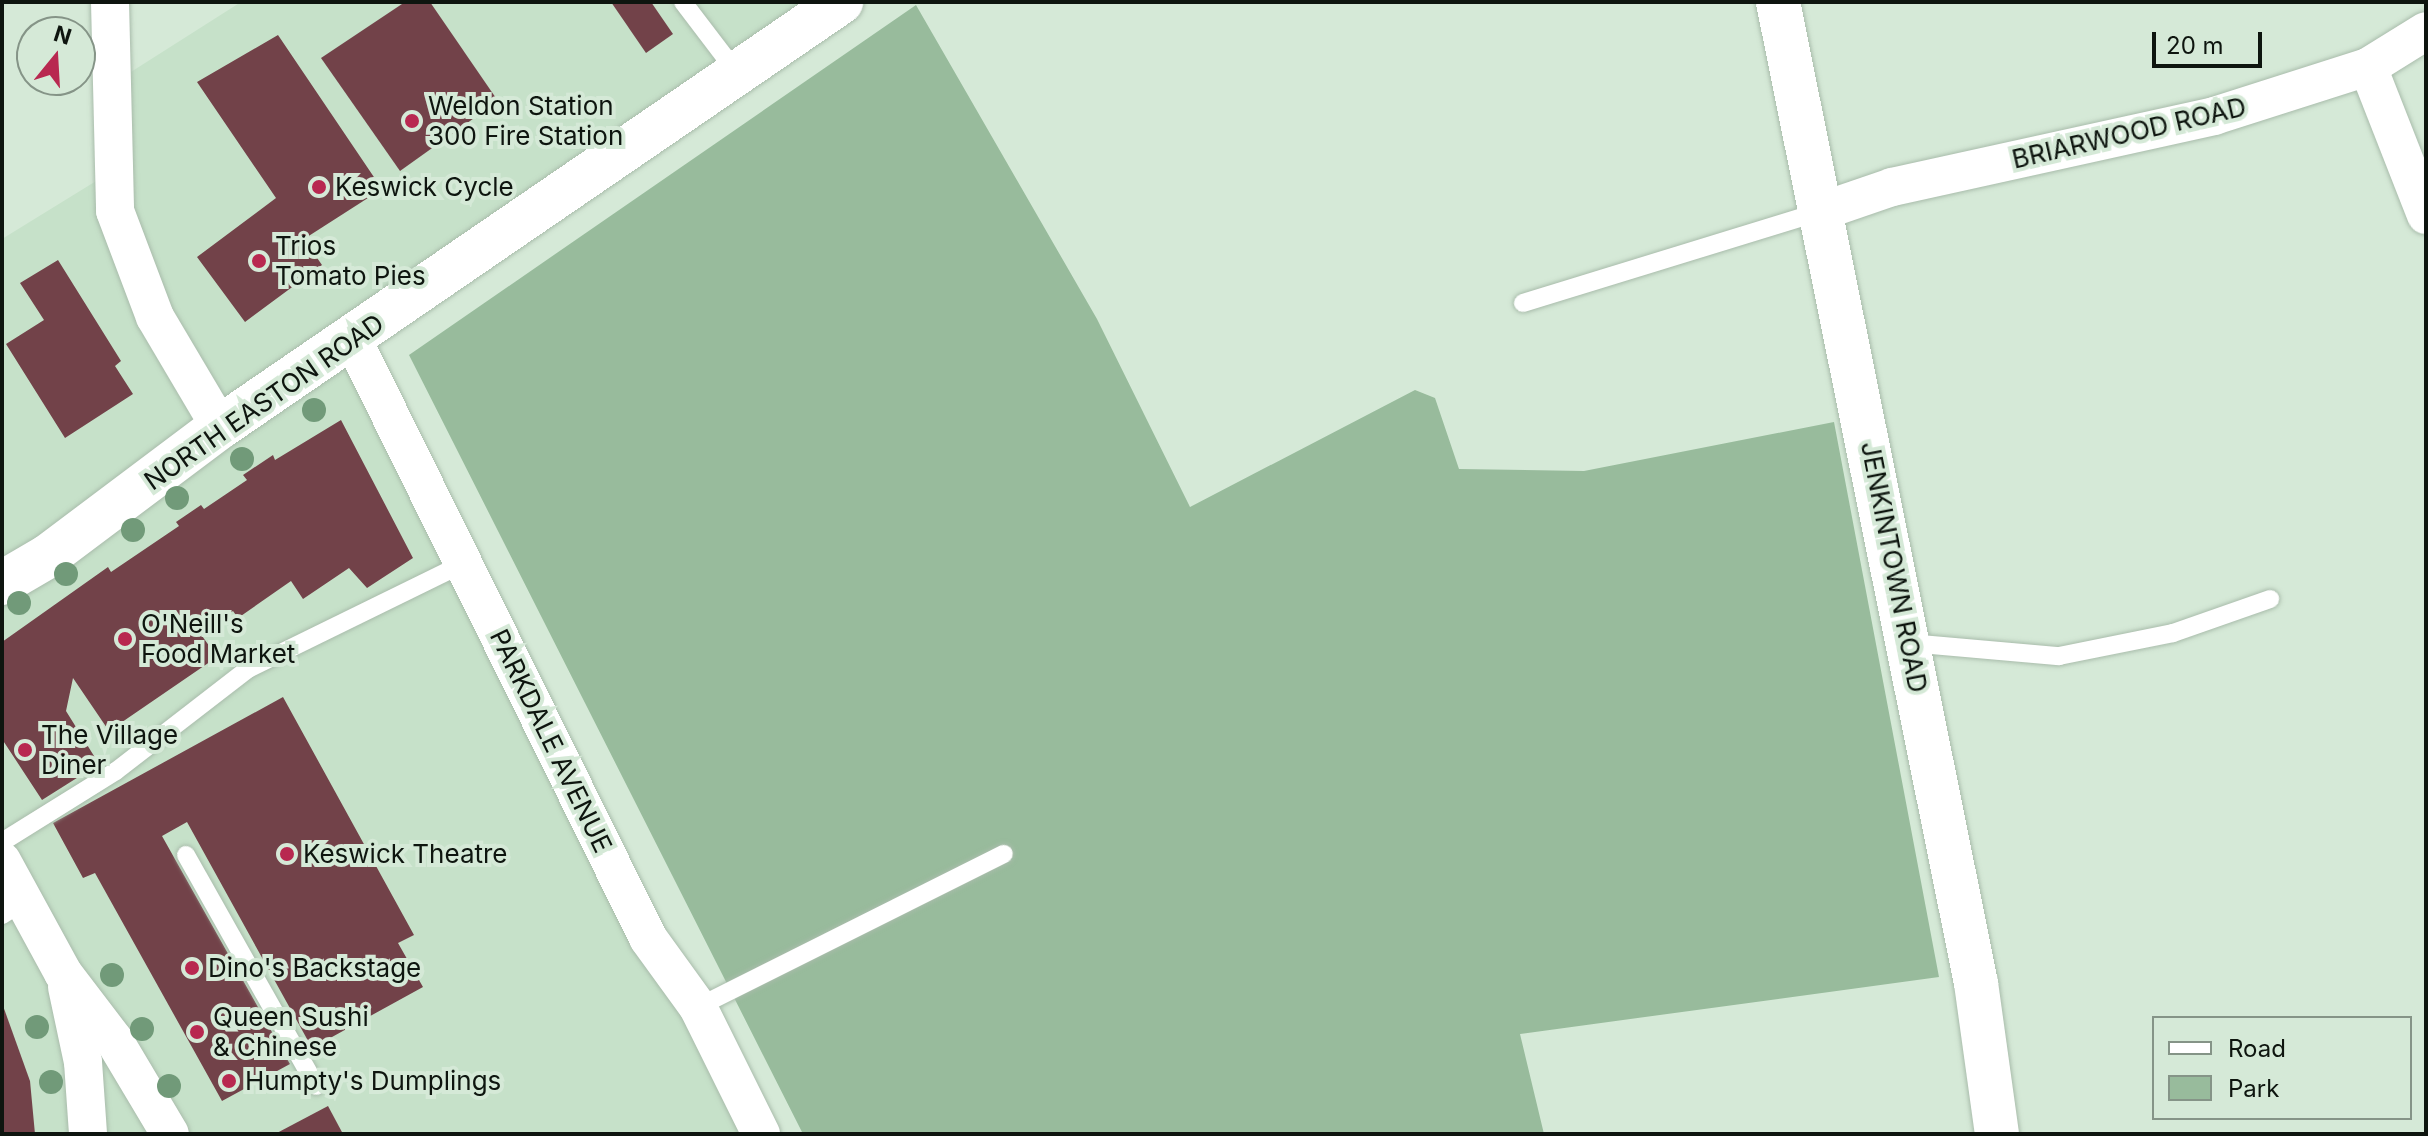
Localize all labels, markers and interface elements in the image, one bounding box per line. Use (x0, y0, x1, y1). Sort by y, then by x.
north arrow (16, 16, 96, 96)
scale bar (2156, 16, 2266, 66)
text: N (51, 20, 75, 50)
text: 20 m (2166, 31, 2224, 60)
place label: Weldon Station 300 Fire Station (428, 90, 623, 152)
street label: BRIARWOOD ROAD (2009, 91, 2249, 175)
marker: Weldon Station 300 Fire Station (403, 112, 421, 130)
place label: Keswick Cycle (335, 171, 514, 203)
marker: Keswick Cycle (310, 178, 328, 196)
place label: Trios Tomato Pies (275, 230, 426, 292)
marker: Trios Tomato Pies (250, 252, 268, 270)
street label: NORTH EASTON ROAD (138, 307, 390, 497)
street label: JENKINTOWN ROAD (1854, 439, 1934, 695)
place label: O'Neill's Food Market (141, 608, 295, 670)
street label: PARKDALE AVENUE (483, 624, 619, 858)
marker: O'Neill's Food Market (116, 630, 134, 648)
place label: The Village Diner (41, 719, 178, 780)
marker: The Village Diner (16, 741, 34, 759)
place label: Keswick Theatre (303, 838, 508, 870)
marker: Keswick Theatre (278, 845, 296, 863)
place label: Dino's Backstage (208, 952, 421, 984)
marker: Dino's Backstage (183, 959, 201, 977)
place label: Queen Sushi & Chinese (213, 1001, 369, 1062)
legend (2152, 1016, 2412, 1120)
marker: Queen Sushi & Chinese (188, 1023, 206, 1041)
text: Road (2228, 1034, 2286, 1063)
place label: Humpty's Dumplings (245, 1065, 501, 1097)
marker: Humpty's Dumplings (220, 1072, 238, 1090)
text: Park (2228, 1074, 2279, 1103)

